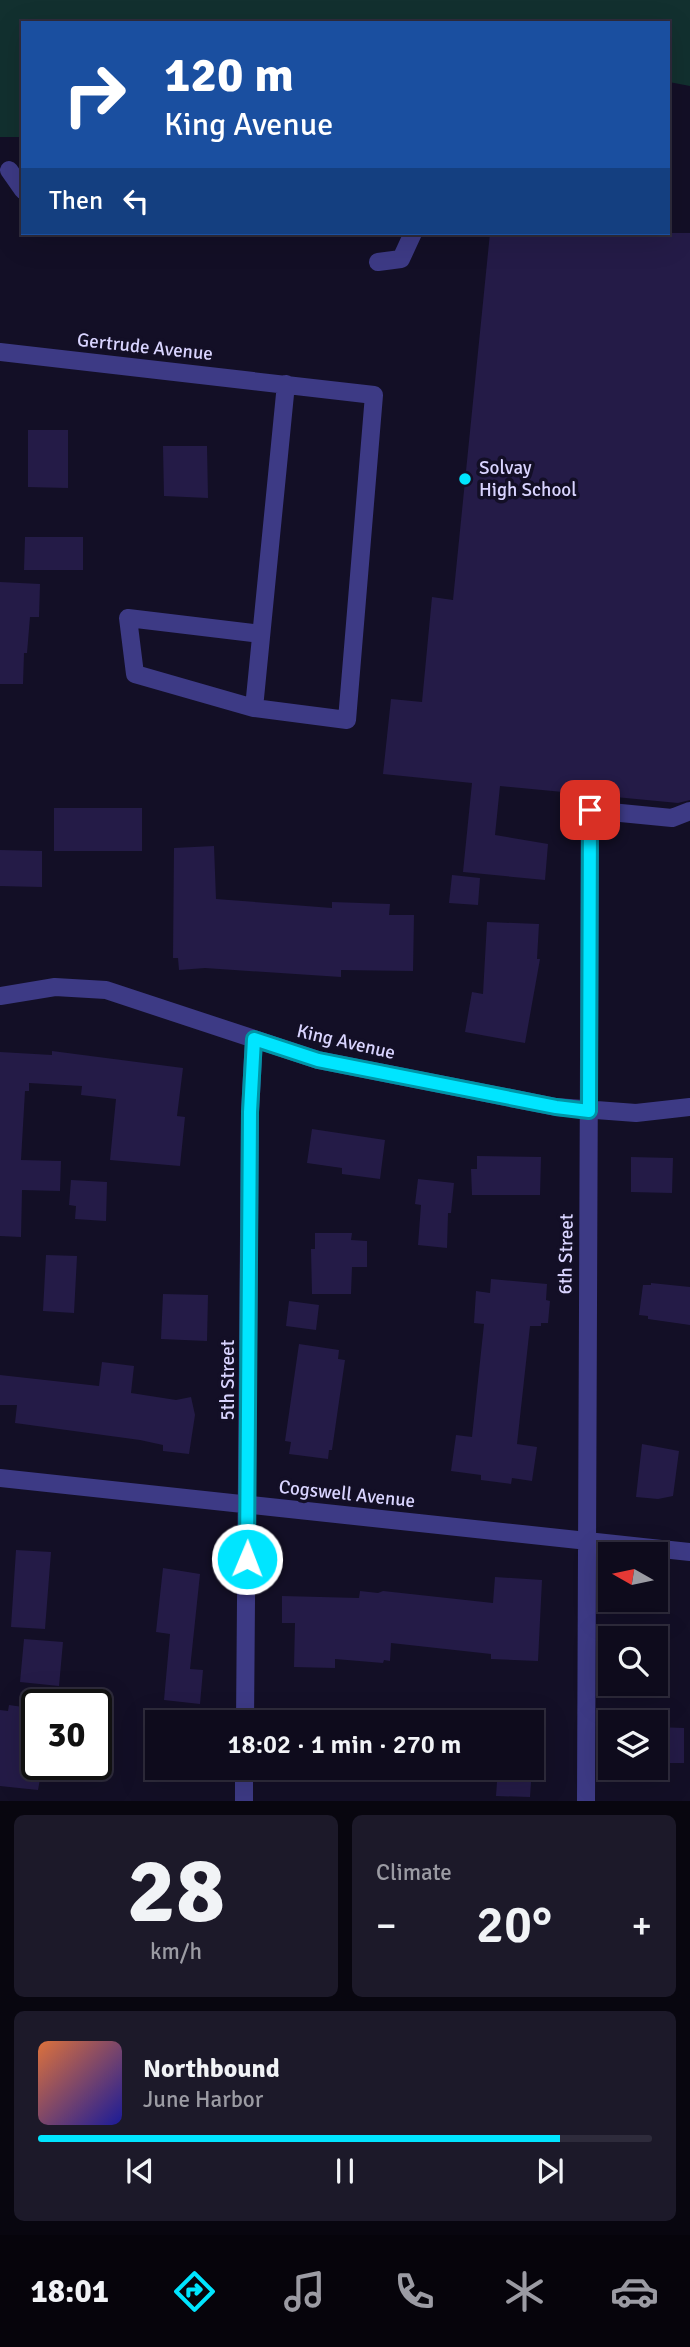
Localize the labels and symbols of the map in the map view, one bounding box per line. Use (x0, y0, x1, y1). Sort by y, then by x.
street label: Gertrude Avenue (76, 328, 214, 366)
place label: Solvay High School (479, 456, 577, 502)
marker: Solvay High School (457, 471, 473, 487)
pin (560, 780, 620, 840)
street label: King Avenue (294, 1019, 398, 1065)
street label: 6th Street (553, 1213, 579, 1295)
street label: 5th Street (216, 1339, 240, 1420)
street label: Cogswell Avenue (278, 1475, 416, 1513)
position arrow (210, 1522, 284, 1596)
north arrow (598, 1542, 668, 1612)
speed limit sign: 30 (21, 1689, 112, 1780)

